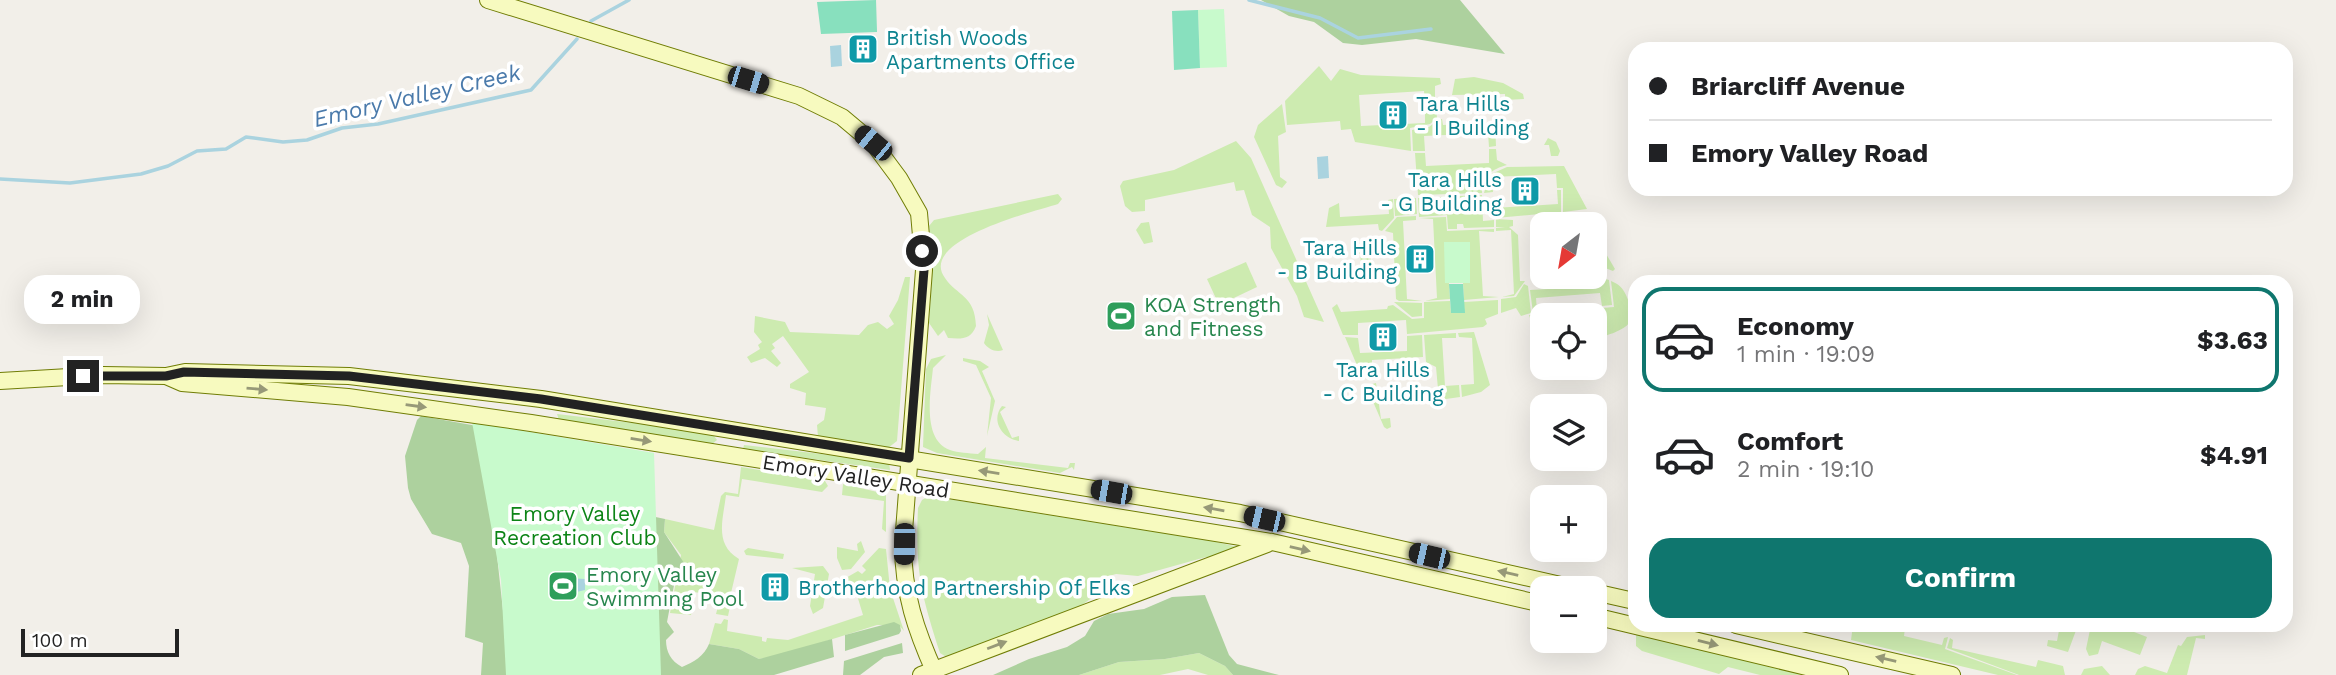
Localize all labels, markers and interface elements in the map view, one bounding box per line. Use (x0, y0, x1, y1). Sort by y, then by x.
place label: British Woods Apartments Office (886, 25, 1075, 74)
building icon: British Woods Apartments Office (846, 32, 880, 66)
water label: Emory Valley Creek (311, 59, 525, 133)
car (725, 64, 772, 96)
text: Briarcliff Avenue (1691, 71, 1905, 101)
place label: Tara Hills - I Building (1416, 91, 1530, 140)
building icon: Tara Hills - I Building (1376, 98, 1410, 132)
car (851, 121, 896, 165)
text: Emory Valley Road (1691, 138, 1928, 168)
place label: Tara Hills - G Building (1380, 167, 1503, 216)
building icon: Tara Hills - G Building (1508, 174, 1542, 208)
north arrow (1530, 212, 1606, 289)
map controls (1530, 212, 1607, 653)
route start (906, 235, 938, 267)
place label: Tara Hills - B Building (1277, 235, 1398, 284)
building icon: Tara Hills - B Building (1403, 242, 1437, 276)
callout: 2 min (25, 274, 141, 324)
text: 2 min (51, 286, 113, 313)
place label: KOA Strength and Fitness (1144, 292, 1281, 341)
sports icon: KOA Strength and Fitness (1104, 299, 1138, 333)
button: locate (1530, 303, 1607, 380)
icon: car (1653, 308, 1716, 371)
text: Economy (1737, 311, 1854, 341)
building icon: Tara Hills - C Building (1366, 320, 1400, 354)
text: $3.63 (2197, 325, 2268, 355)
text: 1 min · 19:09 (1737, 341, 1875, 368)
place label: Tara Hills - C Building (1322, 357, 1444, 406)
route end (67, 360, 99, 392)
one-way arrow (246, 384, 268, 395)
button: layers (1530, 394, 1607, 471)
one-way arrow (405, 401, 427, 412)
icon: car (1653, 423, 1716, 486)
text: Comfort (1737, 426, 1843, 456)
one-way arrow (630, 435, 652, 446)
text: $4.91 (2200, 440, 2268, 470)
street label: Emory Valley Road (761, 449, 951, 503)
text: 2 min · 19:10 (1737, 456, 1874, 483)
one-way arrow (978, 466, 1000, 477)
car (1089, 478, 1134, 506)
button: + (1530, 485, 1607, 562)
park label: Emory Valley Recreation Club (493, 501, 657, 550)
one-way arrow (1203, 503, 1225, 514)
car (1242, 504, 1287, 534)
car (894, 523, 915, 565)
button: Confirm (1649, 538, 2272, 618)
car (1407, 541, 1452, 571)
one-way arrow (1289, 543, 1311, 554)
place label: Emory Valley Swimming Pool (586, 562, 744, 611)
one-way arrow (1497, 567, 1519, 578)
sports icon: Emory Valley Swimming Pool (546, 569, 580, 603)
building icon: Brotherhood Partnership Of Elks (758, 570, 792, 604)
place label: Brotherhood Partnership Of Elks (798, 575, 1131, 600)
button: − (1530, 576, 1607, 653)
scale bar (21, 626, 178, 658)
text: 100 m (32, 629, 88, 652)
one-way arrow (1697, 638, 1719, 649)
one-way arrow (987, 640, 1008, 651)
one-way arrow (1875, 654, 1897, 665)

